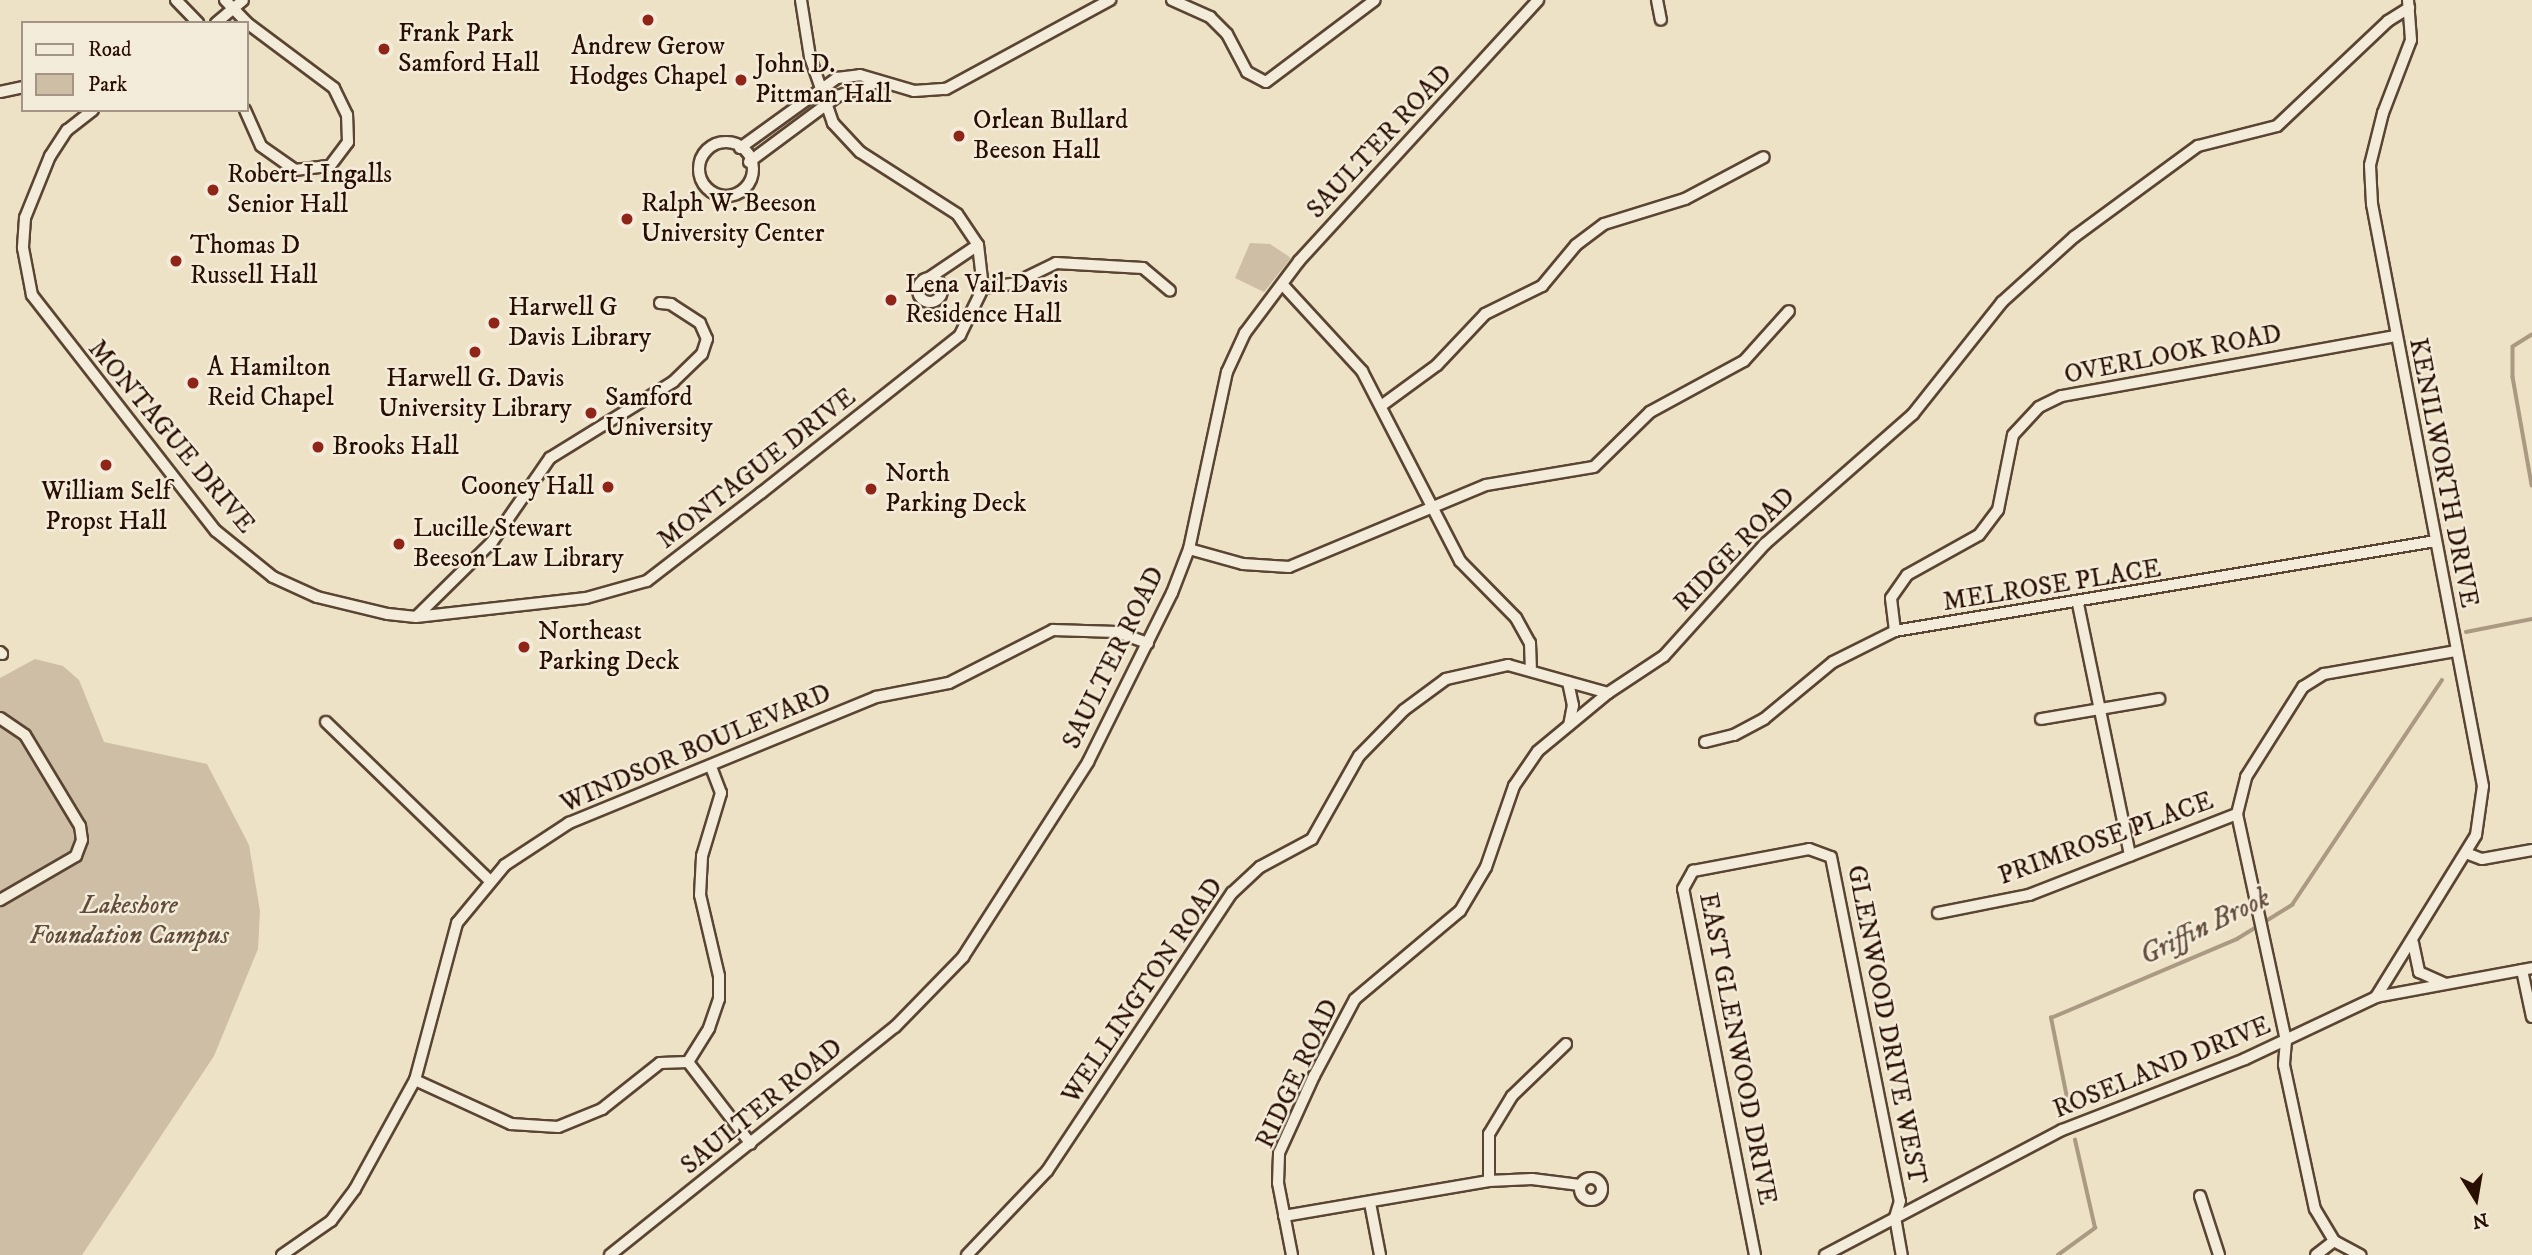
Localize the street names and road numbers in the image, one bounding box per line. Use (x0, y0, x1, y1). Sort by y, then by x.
street label: SAULTER ROAD (1301, 59, 1459, 225)
street label: OVERLOOK ROAD (2062, 319, 2284, 391)
street label: MONTAGUE DRIVE (81, 334, 261, 540)
street label: KENILWORTH DRIVE (2402, 335, 2484, 611)
street label: MONTAGUE DRIVE (652, 382, 862, 556)
street label: RIDGE ROAD (1668, 481, 1802, 619)
street label: MELROSE PLACE (1941, 553, 2163, 619)
street label: SAULTER ROAD (1056, 562, 1172, 754)
street label: WINDSOR BOULEVARD (556, 678, 836, 820)
street label: PRIMROSE PLACE (1994, 786, 2218, 892)
street label: GLENWOOD DRIVE WEST (1840, 863, 1932, 1187)
street label: WELLINGTON ROAD (1056, 872, 1230, 1110)
street label: EAST GLENWOOD DRIVE (1691, 890, 1783, 1208)
street label: RIDGE ROAD (1250, 995, 1346, 1153)
street label: ROSELAND DRIVE (2049, 1010, 2275, 1126)
street label: SAULTER ROAD (675, 1032, 849, 1182)

